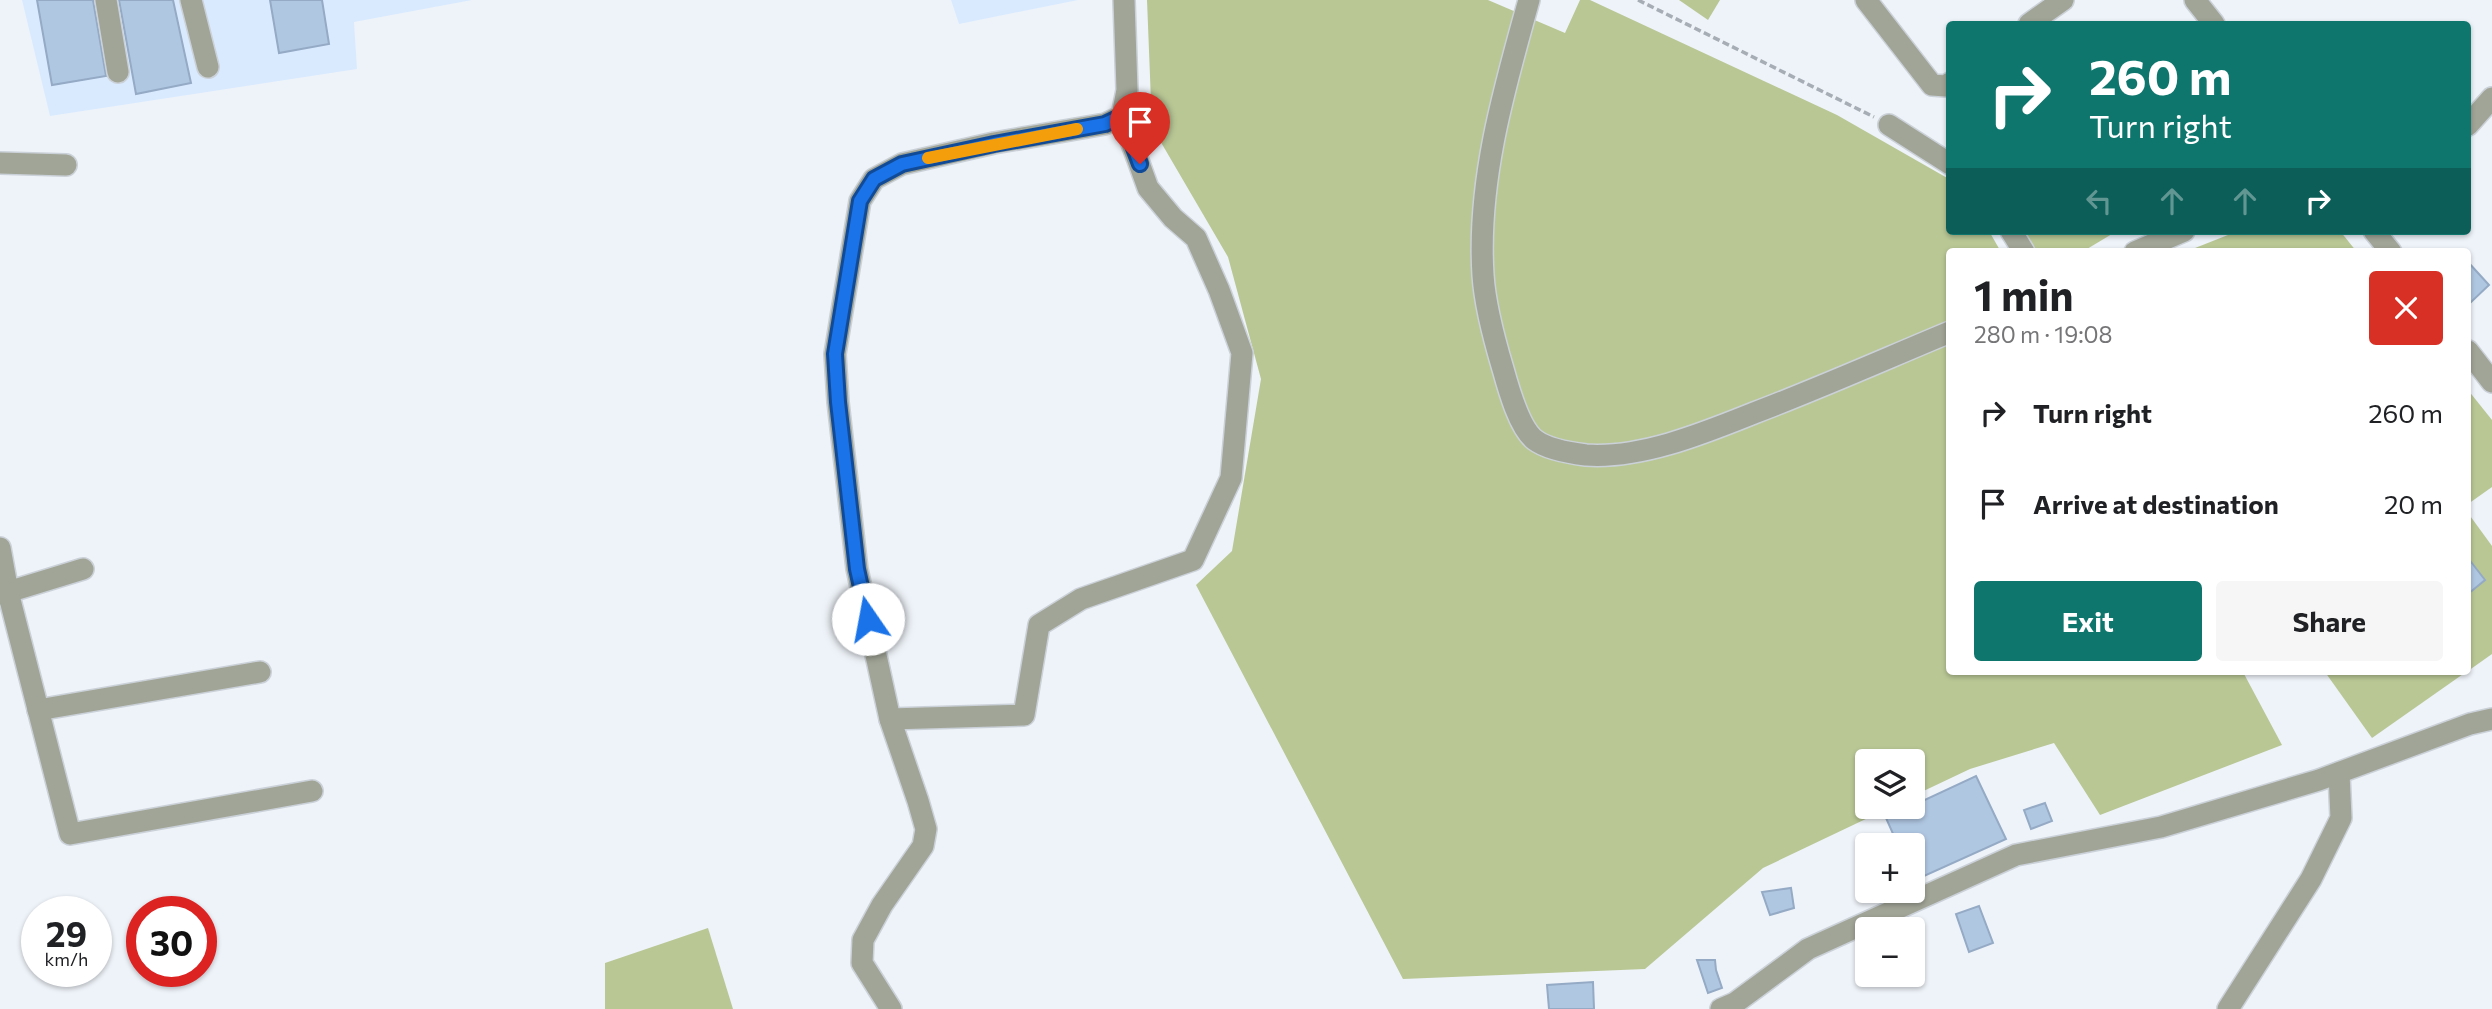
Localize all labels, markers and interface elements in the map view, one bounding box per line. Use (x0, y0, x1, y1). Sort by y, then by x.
text: 260 m (2089, 45, 2231, 105)
icon: right (1974, 49, 2065, 140)
pin (1110, 92, 1170, 164)
icon: arrive (1121, 103, 1159, 141)
text: Turn right (2089, 105, 2232, 145)
icon: left (2080, 182, 2118, 220)
icon: ahead (2153, 182, 2191, 220)
icon: ahead (2226, 182, 2264, 220)
icon: right (2299, 182, 2337, 220)
text: 1 min (1974, 268, 2074, 320)
button: close (2369, 271, 2443, 345)
text: 280 m · 19:08 (1974, 320, 2113, 348)
icon: right (1974, 394, 2012, 432)
text: Turn right (2033, 397, 2152, 428)
text: 260 m (2368, 397, 2443, 428)
icon: arrive (1974, 485, 2012, 523)
text: Arrive at destination (2033, 488, 2279, 519)
text: 20 m (2384, 488, 2443, 519)
button: Exit (1974, 581, 2202, 661)
button: Share (2216, 581, 2443, 661)
position arrow (831, 582, 905, 656)
map controls (1855, 749, 1925, 987)
button: layers (1855, 749, 1925, 819)
button: + (1855, 833, 1925, 903)
speed limit sign: 30 (126, 896, 217, 987)
text: 29 (46, 911, 87, 954)
button: − (1855, 917, 1925, 987)
text: km/h (45, 948, 88, 970)

